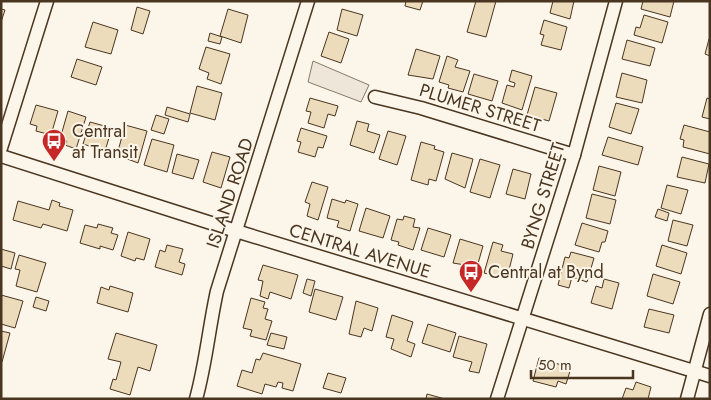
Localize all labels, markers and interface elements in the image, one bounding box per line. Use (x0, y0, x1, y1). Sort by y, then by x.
street label: PLUMER STREET (416, 77, 544, 139)
place label: Central at Transit (72, 118, 139, 165)
bus stop icon: Central at Transit (41, 128, 67, 162)
street label: ISLAND ROAD (200, 135, 260, 251)
street label: BYNG STREET (515, 139, 572, 252)
street label: CENTRAL AVENUE (286, 217, 434, 285)
bus stop icon: Central at Bynd (458, 259, 484, 293)
place label: Central at Bynd (488, 259, 604, 285)
scale bar (531, 348, 634, 380)
text: 50 m (538, 354, 572, 376)

